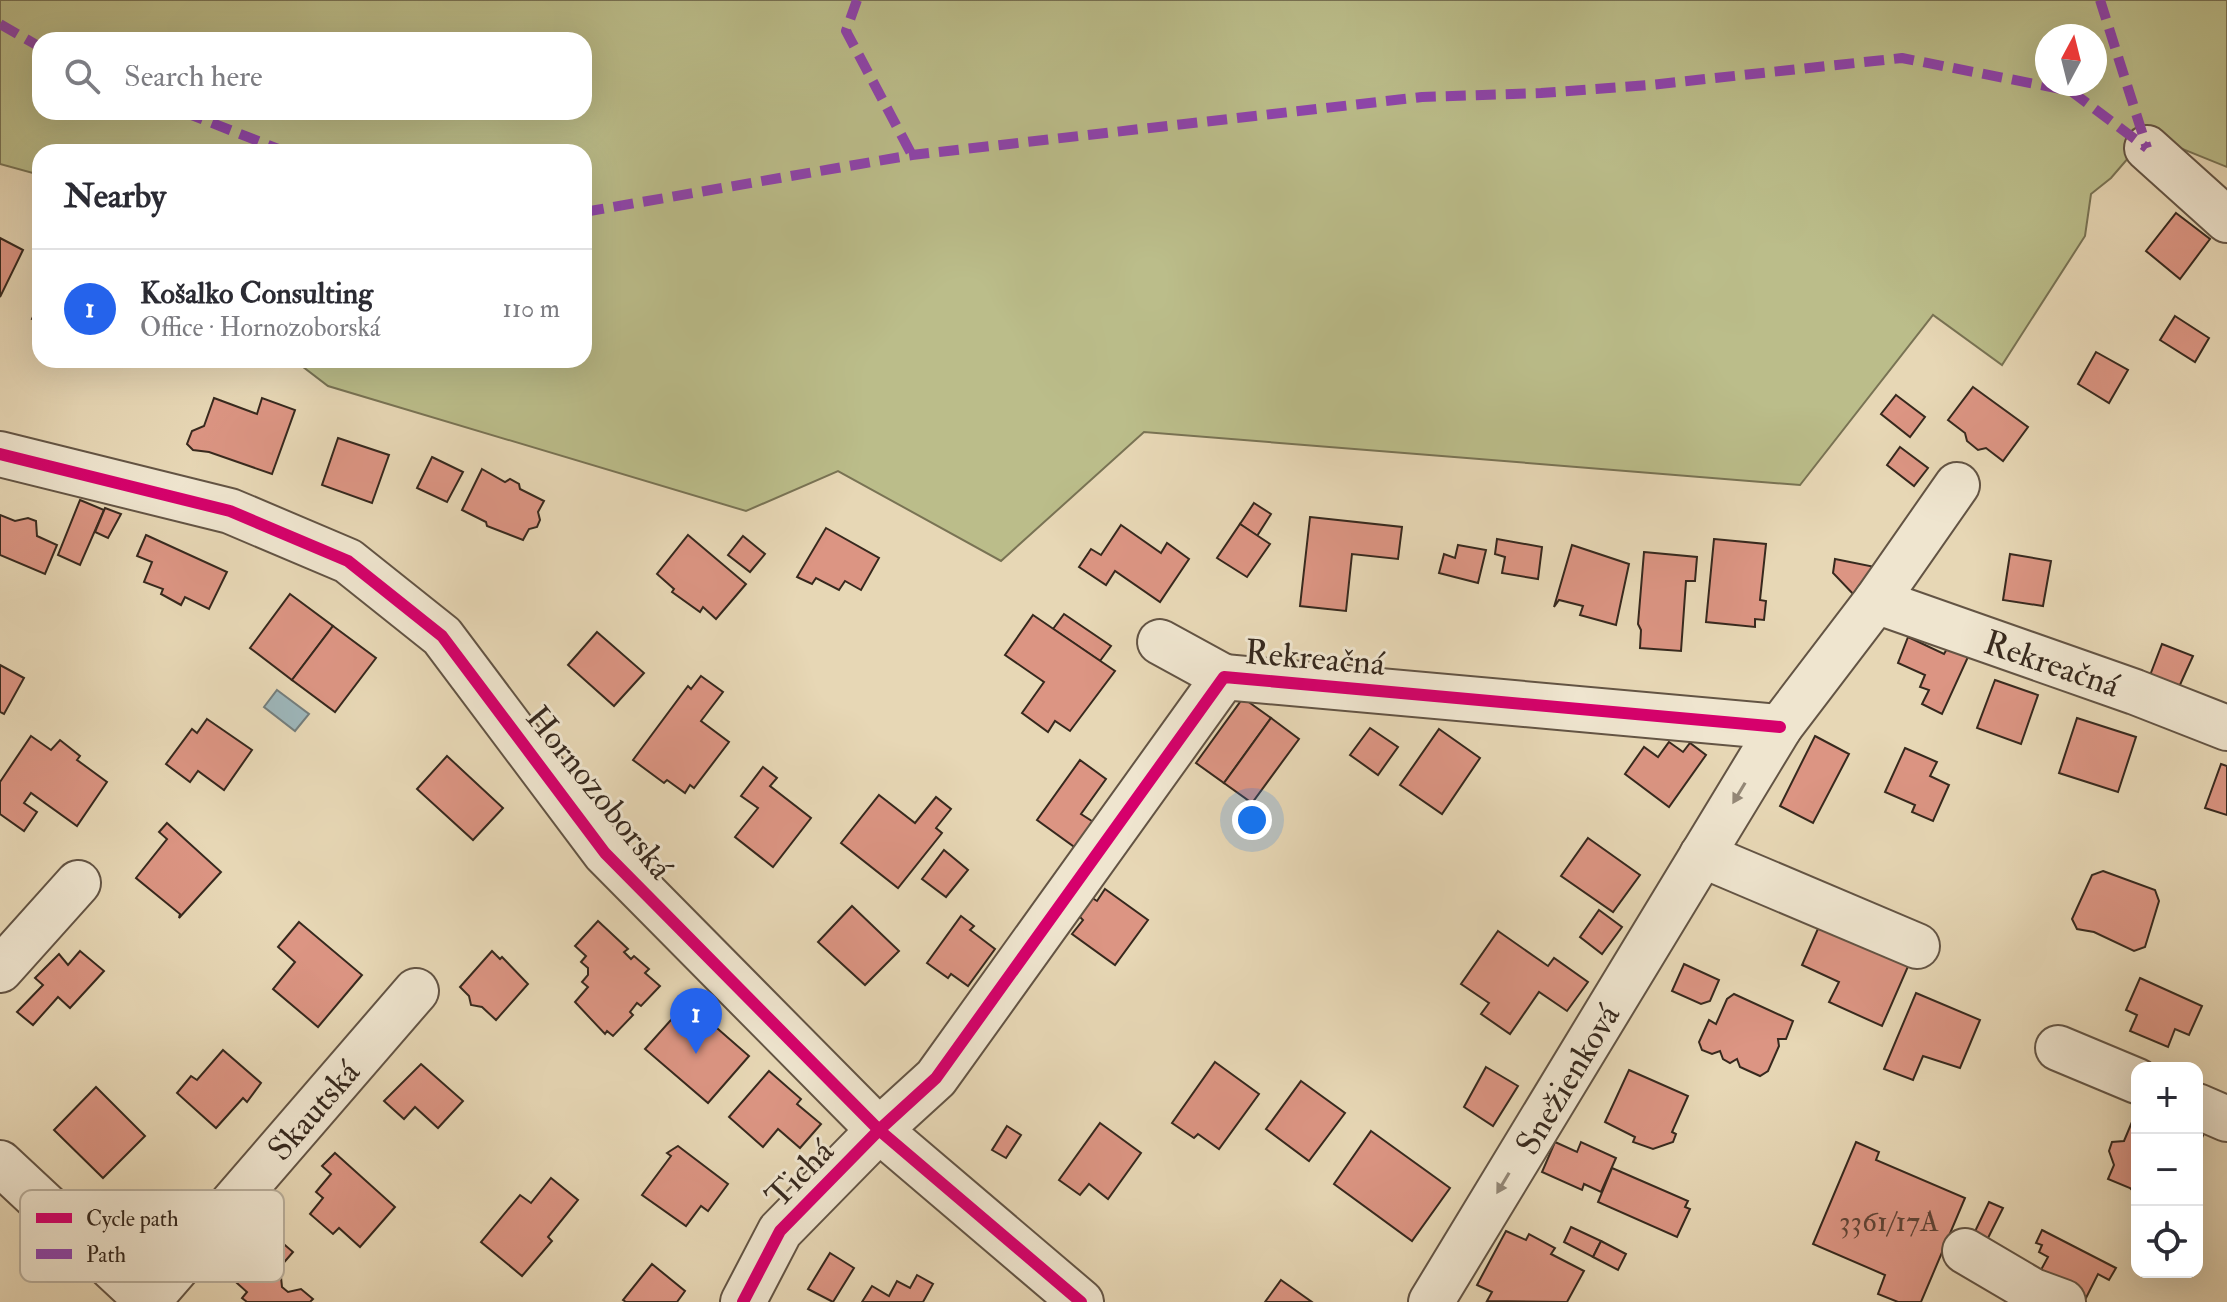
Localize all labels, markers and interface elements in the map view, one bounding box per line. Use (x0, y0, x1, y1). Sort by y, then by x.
north arrow (2035, 24, 2107, 96)
search box (32, 32, 592, 120)
icon: search (60, 54, 104, 98)
text: Search here (124, 58, 263, 95)
text: Nearby (64, 175, 166, 218)
text: Košalko Consulting (140, 275, 373, 312)
text: 1 (85, 293, 95, 325)
text: 110 m (503, 293, 560, 325)
text: Office · Hornozoborská (140, 312, 380, 344)
street label: Rekreačná (1978, 621, 2126, 708)
street label: Rekreačná (1243, 631, 1388, 686)
street label: Hornozoborská (516, 698, 682, 889)
one-way arrow (1733, 782, 1747, 804)
your location (1232, 800, 1272, 840)
pin: 1 (670, 988, 722, 1054)
street label: Snežienková (1507, 996, 1630, 1163)
street label: Skautská (259, 1051, 370, 1170)
map controls (2131, 1062, 2203, 1278)
button: + (2131, 1062, 2203, 1134)
street label: Tichá (757, 1130, 844, 1217)
button: − (2131, 1134, 2203, 1206)
one-way arrow (1496, 1172, 1510, 1194)
legend (20, 1190, 284, 1282)
house number: 3361/17A (1839, 1203, 1939, 1240)
text: Cycle path (86, 1205, 179, 1234)
button: locate (2131, 1206, 2203, 1278)
text: Path (86, 1241, 127, 1269)

